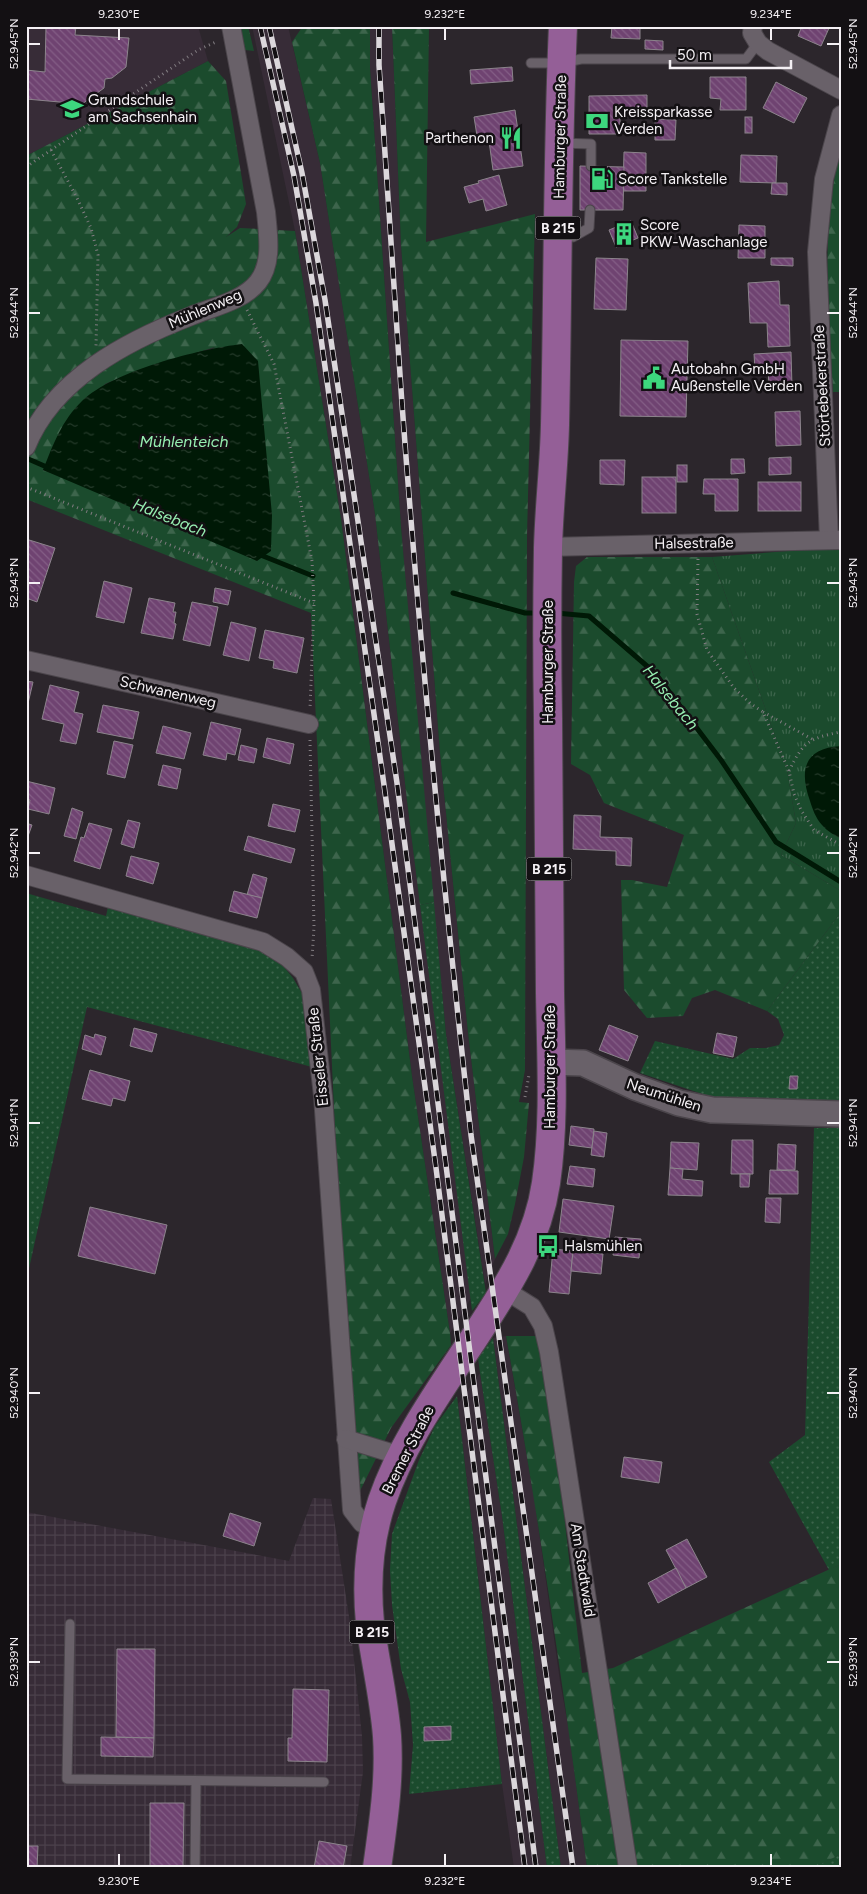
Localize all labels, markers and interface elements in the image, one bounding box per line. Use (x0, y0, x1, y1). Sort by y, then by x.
text: 9.230°E (98, 7, 140, 21)
text: 9.232°E (425, 7, 465, 21)
text: 9.234°E (750, 7, 792, 21)
text: 52.945°N (7, 19, 21, 69)
text: 52.945°N (846, 19, 860, 69)
scale bar (670, 38, 791, 70)
text: 50 m (677, 46, 712, 64)
street label: Hamburger Straße (550, 75, 570, 199)
place label: Grundschule am Sachsenhain (88, 91, 197, 126)
school or university icon: Grundschule am Sachsenhain (59, 96, 85, 122)
place label: Kreissparkasse Verden (614, 103, 712, 138)
bank icon: Kreissparkasse Verden (584, 108, 610, 134)
restaurant icon: Parthenon (498, 125, 524, 151)
place label: Parthenon (425, 129, 494, 147)
fuel station icon: Score Tankstelle (589, 166, 615, 192)
place label: Score Tankstelle (618, 170, 727, 188)
place label: Score PKW-Waschanlage (640, 216, 767, 251)
road number: B 215 (536, 217, 580, 240)
building icon: Score PKW-Waschanlage (611, 221, 637, 247)
street label: Mühlenweg (166, 286, 244, 332)
text: 52.944°N (7, 287, 21, 339)
text: 52.944°N (846, 287, 860, 339)
street label: Störtebekerstraße (810, 325, 834, 447)
place label: Autobahn GmbH Außenstelle Verden (671, 360, 802, 395)
public building icon: Autobahn GmbH Außenstelle Verden (641, 365, 667, 391)
water label: Mühlenteich (140, 432, 229, 451)
water label: Halsebach (130, 494, 209, 541)
street label: Halsestraße (654, 533, 734, 553)
text: 52.943°N (7, 558, 21, 608)
text: 52.943°N (846, 558, 860, 608)
street label: Hamburger Straße (539, 600, 557, 724)
water label: Halsebach (639, 661, 702, 734)
street label: Schwanenweg (118, 672, 218, 712)
text: 52.942°N (7, 828, 21, 878)
text: 52.942°N (846, 828, 860, 878)
road number: B 215 (526, 858, 572, 881)
street label: Hamburger Straße (541, 1005, 559, 1129)
street label: Eisseler Straße (304, 1007, 332, 1107)
street label: Neumühlen (624, 1074, 704, 1116)
text: 52.941°N (7, 1098, 21, 1148)
text: 52.941°N (846, 1098, 860, 1148)
bus stop icon: Halsmühlen (535, 1233, 561, 1259)
place label: Halsmühlen (564, 1237, 643, 1255)
text: 52.940°N (7, 1367, 21, 1419)
text: 52.940°N (846, 1367, 860, 1419)
street label: Bremer Straße (378, 1403, 438, 1497)
street label: Am Stadtwald (567, 1522, 599, 1618)
road number: B 215 (350, 1620, 394, 1644)
text: 52.939°N (7, 1637, 21, 1687)
text: 52.939°N (846, 1637, 860, 1687)
text: 9.230°E (98, 1874, 140, 1888)
text: 9.232°E (425, 1874, 465, 1888)
text: 9.234°E (750, 1874, 792, 1888)

